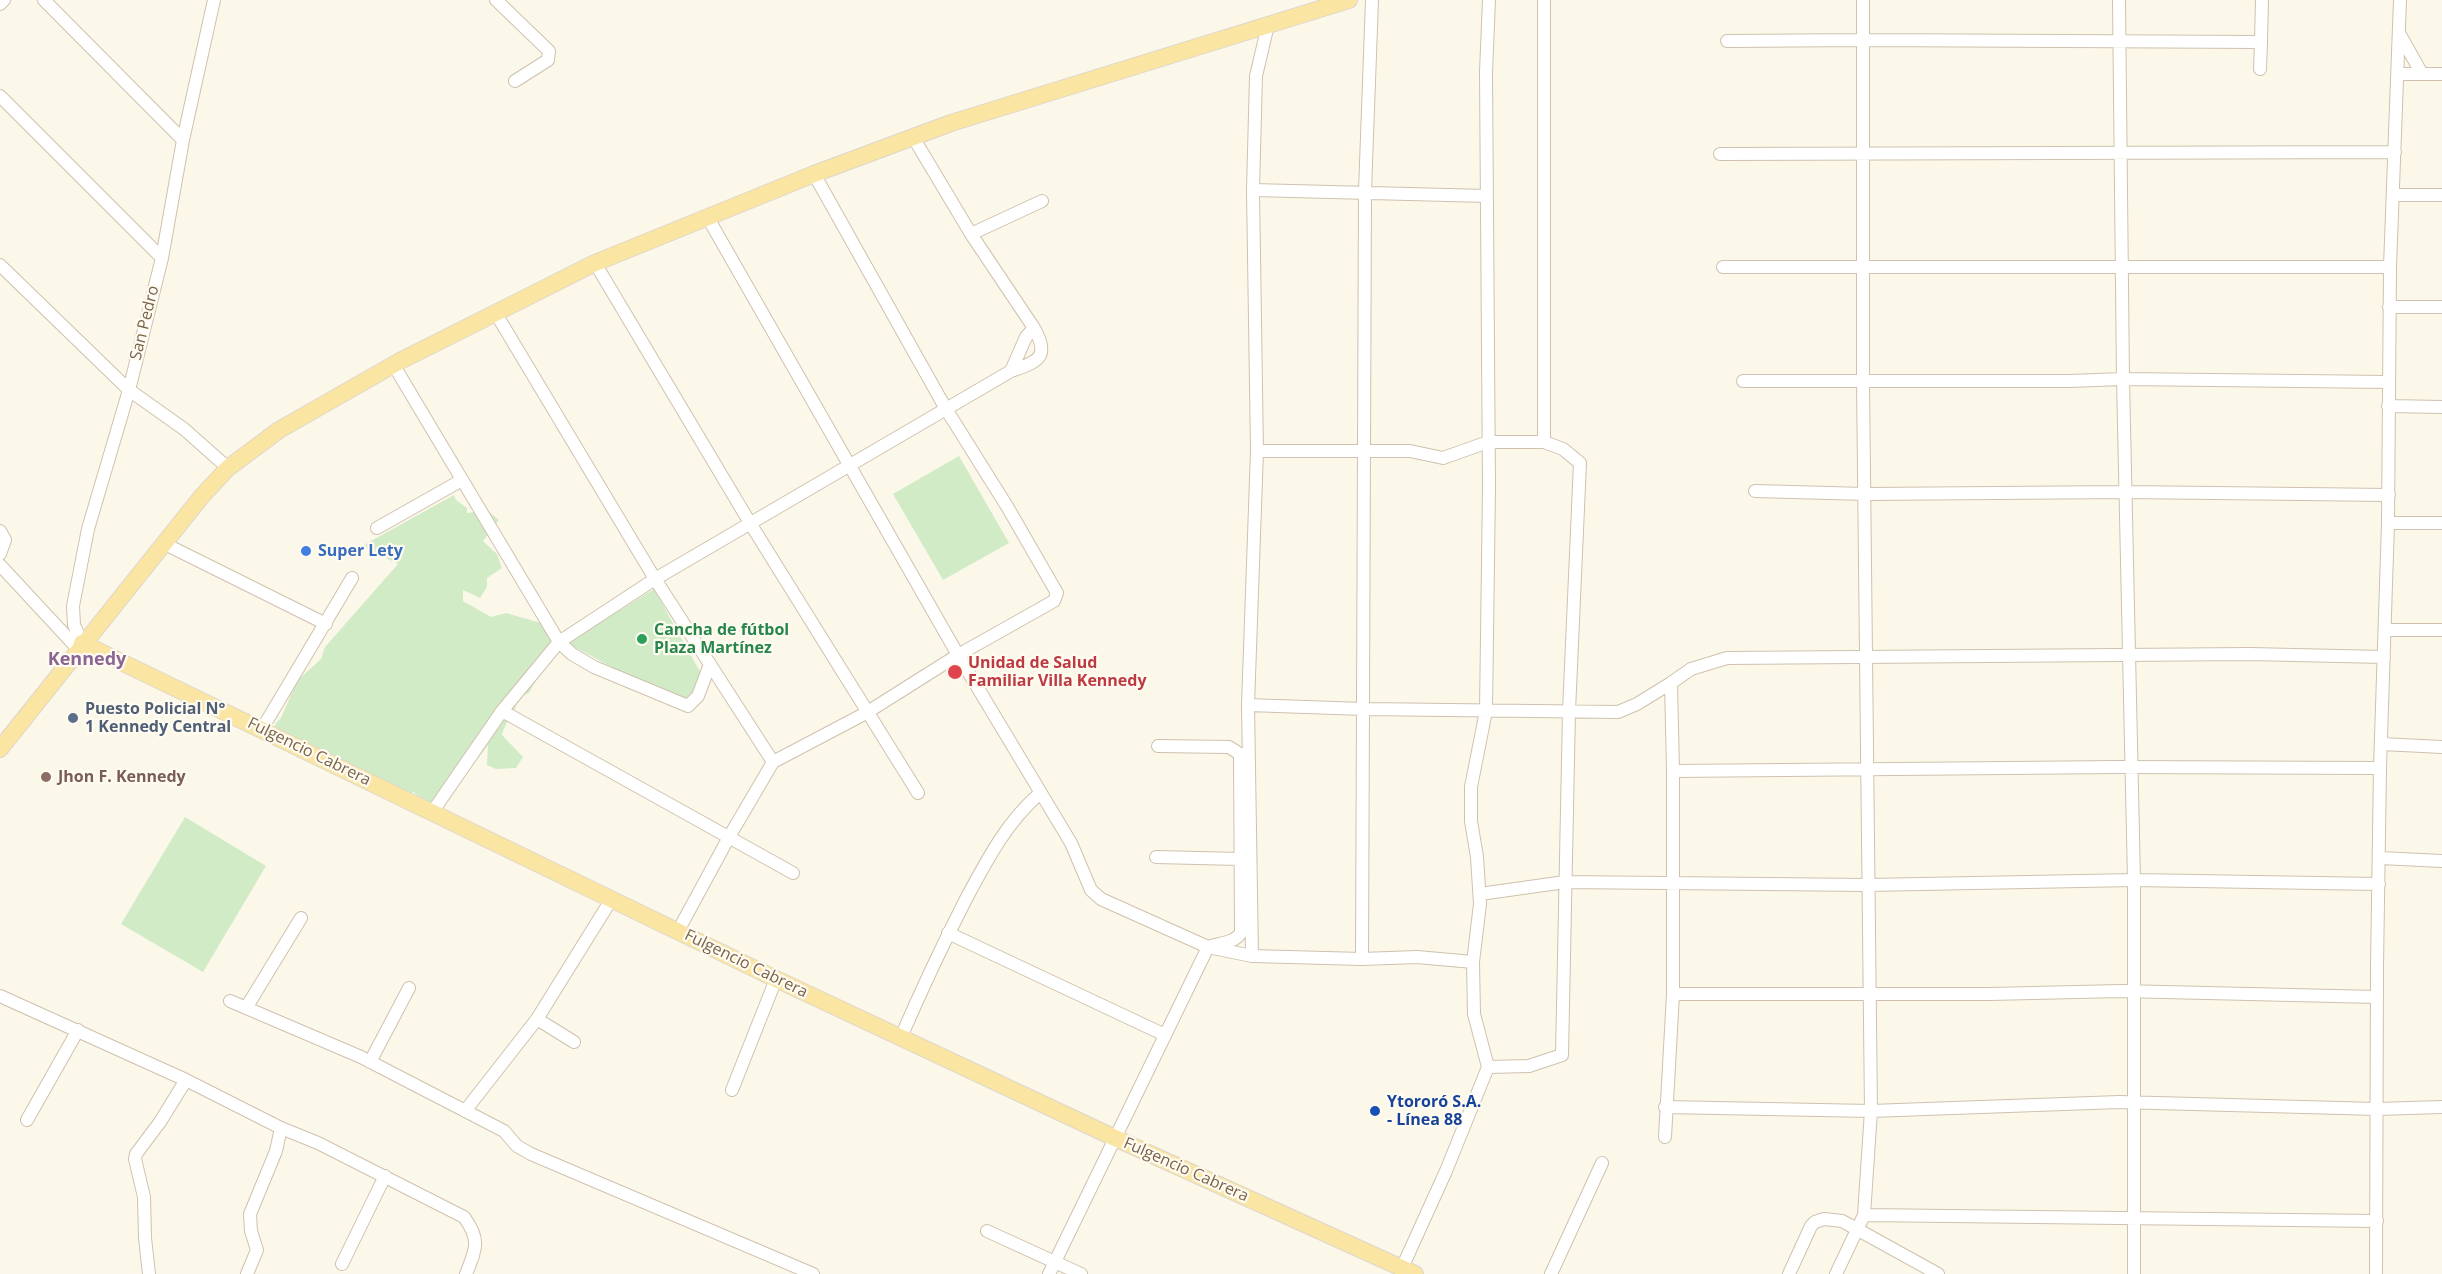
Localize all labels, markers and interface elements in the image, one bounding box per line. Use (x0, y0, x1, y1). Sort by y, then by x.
street label: San Pedro (126, 284, 164, 362)
place label: Super Lety (318, 541, 403, 561)
marker: Super Lety (299, 544, 313, 558)
place label: Cancha de fútbol Plaza Martínez (654, 620, 789, 658)
marker: Cancha de fútbol Plaza Martínez (635, 632, 649, 646)
district label: Kennedy (48, 649, 126, 671)
place label: Unidad de Salud Familiar Villa Kennedy (968, 653, 1147, 691)
marker: Unidad de Salud Familiar Villa Kennedy (946, 663, 964, 681)
place label: Puesto Policial N° 1 Kennedy Central (85, 699, 231, 737)
marker: Puesto Policial N° 1 Kennedy Central (66, 711, 80, 725)
street label: Fulgencio Cabrera (244, 714, 374, 790)
place label: Jhon F. Kennedy (58, 767, 186, 787)
marker: Jhon F. Kennedy (39, 770, 53, 784)
street label: Fulgencio Cabrera (681, 926, 811, 1002)
place label: Ytororó S.A. - Línea 88 (1387, 1092, 1481, 1130)
marker: Ytororó S.A. - Línea 88 (1368, 1104, 1382, 1118)
street label: Fulgencio Cabrera (1121, 1134, 1251, 1206)

